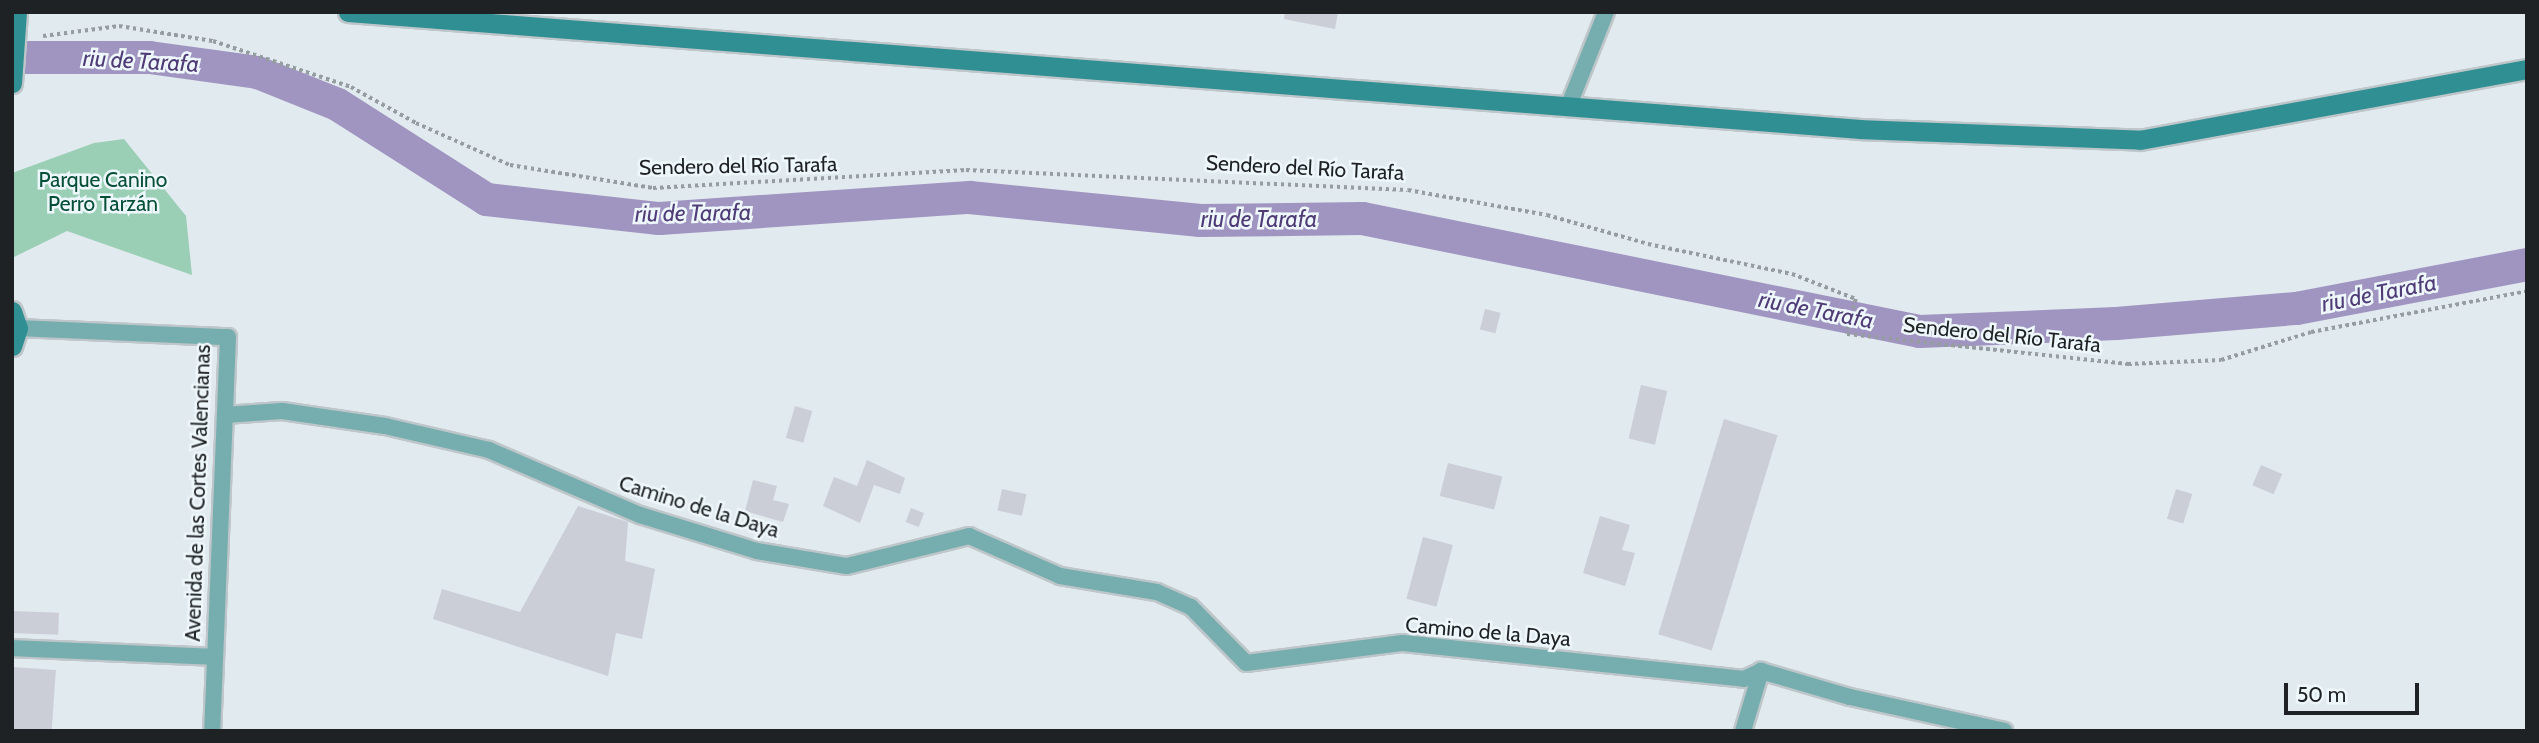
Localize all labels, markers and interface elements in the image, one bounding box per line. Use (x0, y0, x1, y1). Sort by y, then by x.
water label: riu de Tarafa (82, 44, 200, 78)
street label: Sendero del Río Tarafa (1205, 150, 1405, 186)
street label: Sendero del Río Tarafa (639, 152, 837, 180)
park label: Parque Canino Perro Tarzán (39, 167, 167, 217)
water label: riu de Tarafa (635, 198, 751, 228)
water label: riu de Tarafa (1201, 205, 1317, 233)
water label: riu de Tarafa (2319, 268, 2439, 318)
water label: riu de Tarafa (1756, 285, 1876, 335)
street label: Sendero del Río Tarafa (1902, 312, 2102, 358)
street label: Avenida de las Cortes Valencianas (180, 344, 216, 642)
street label: Camino de la Daya (616, 471, 782, 543)
street label: Camino de la Daya (1404, 612, 1572, 652)
scale bar (2287, 670, 2422, 714)
text: 50 m (2297, 682, 2346, 707)

